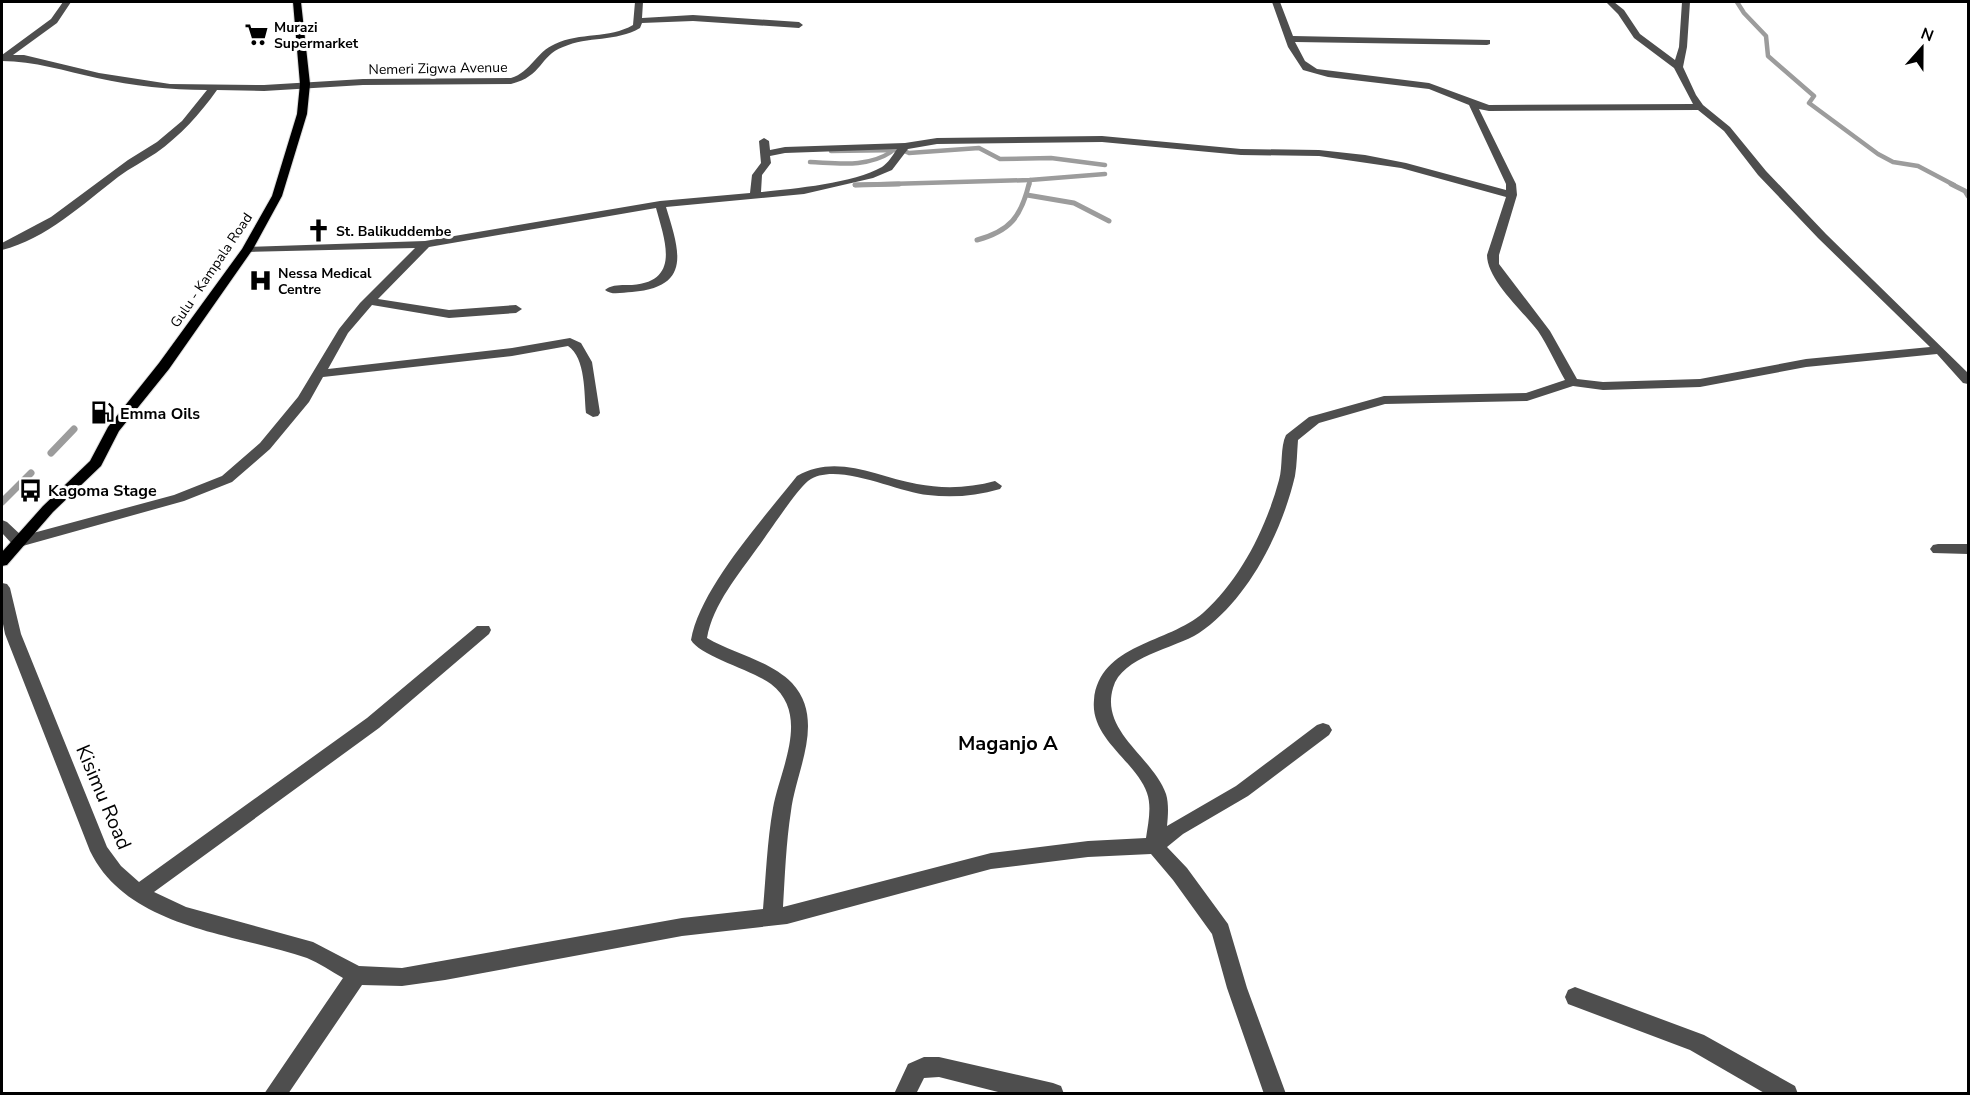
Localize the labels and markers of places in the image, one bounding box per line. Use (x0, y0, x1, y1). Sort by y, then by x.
place label: Murazi Supermarket (274, 18, 359, 53)
supermarket icon: Murazi Supermarket (243, 22, 269, 48)
church icon: St. Balikuddembe (305, 218, 331, 244)
place label: St. Balikuddembe (336, 222, 452, 241)
place label: Nessa Medical Centre (278, 264, 372, 299)
hospital icon: Nessa Medical Centre (247, 268, 273, 294)
fuel station icon: Emma Oils (89, 400, 115, 426)
place label: Emma Oils (120, 403, 200, 425)
bus stop icon: Kagoma Stage (17, 477, 43, 503)
place label: Kagoma Stage (48, 480, 157, 502)

